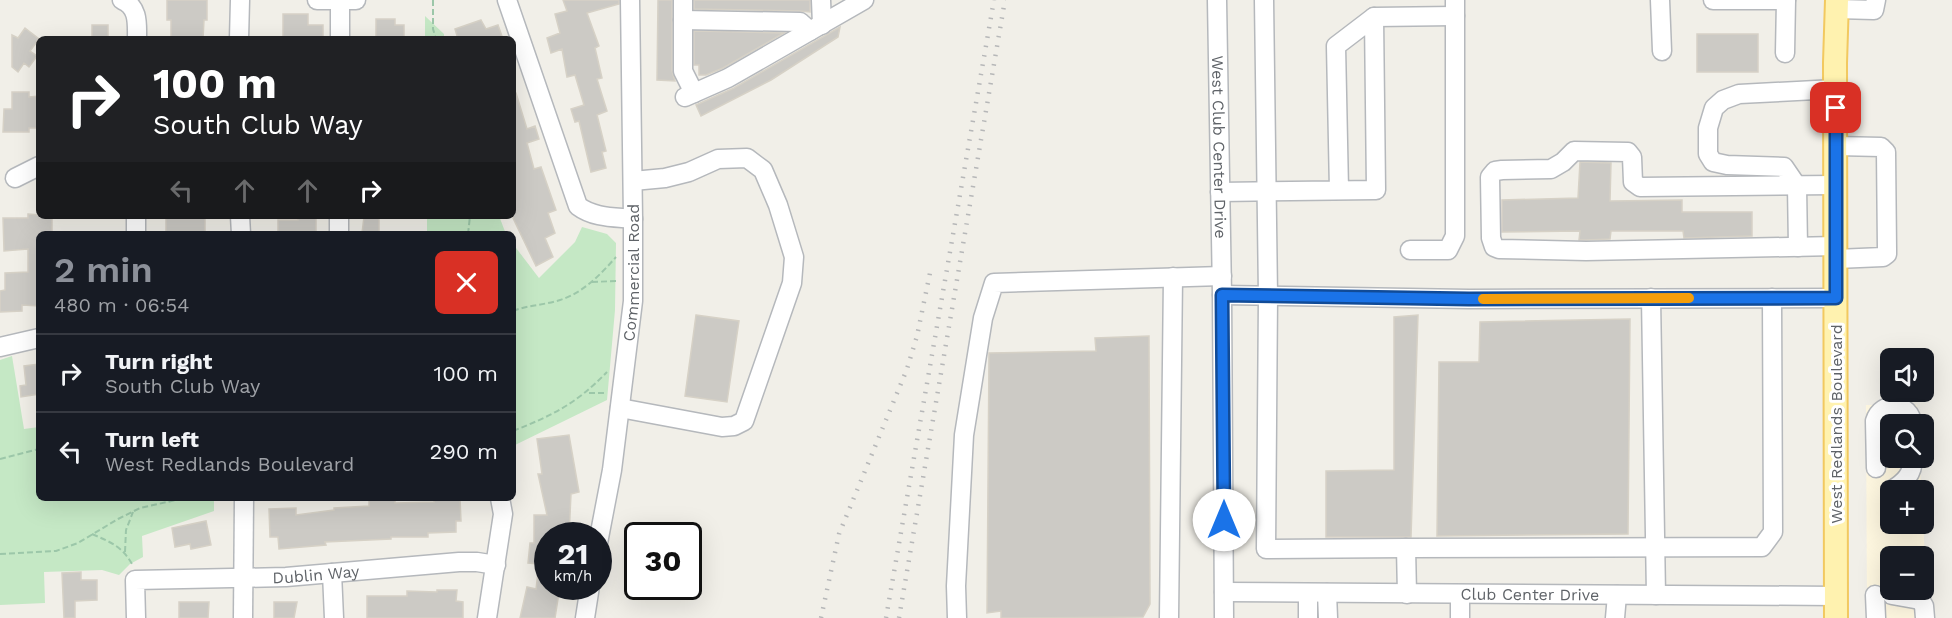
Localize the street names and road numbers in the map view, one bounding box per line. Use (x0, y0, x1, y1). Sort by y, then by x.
street label: West Club Center Drive (1208, 55, 1230, 239)
street label: Commercial Road (619, 204, 643, 342)
street label: West Redlands Boulevard (1827, 324, 1846, 524)
street label: Dublin Way (272, 562, 361, 587)
street label: Club Center Drive (1461, 585, 1599, 604)

